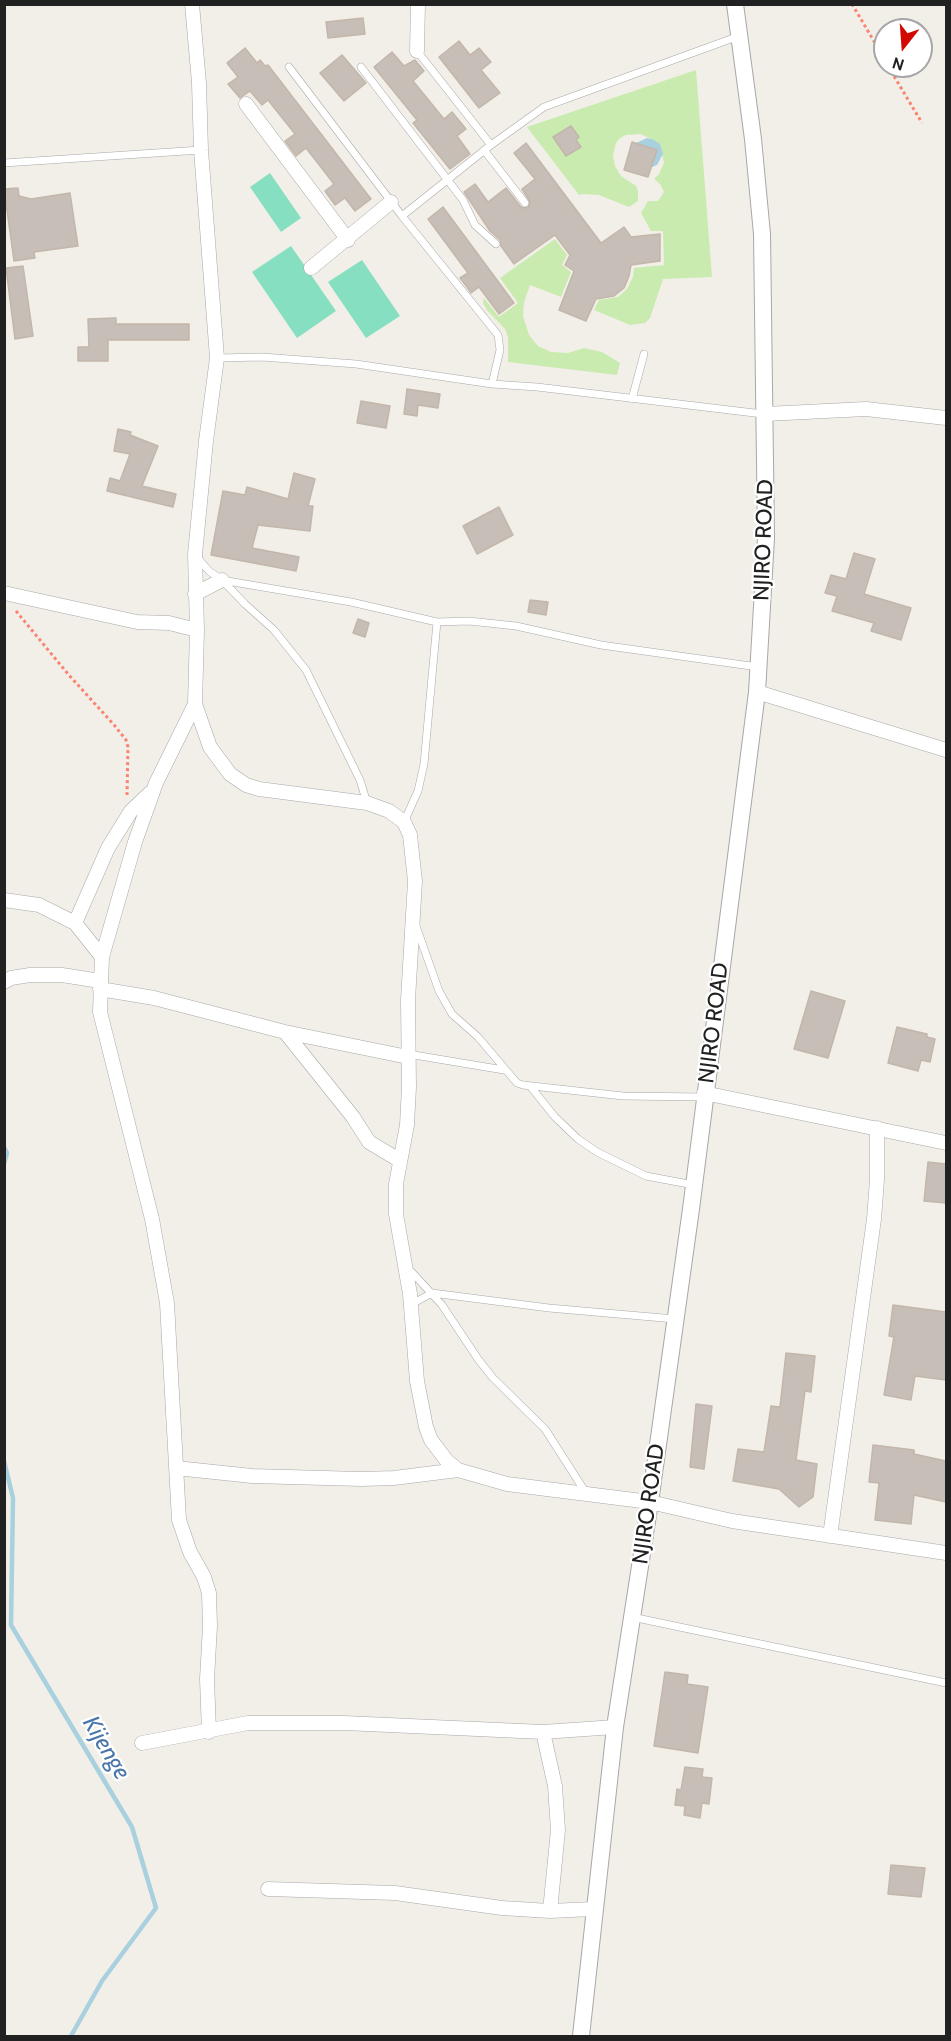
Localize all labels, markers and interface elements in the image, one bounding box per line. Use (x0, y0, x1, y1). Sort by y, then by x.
north arrow (873, 18, 933, 78)
text: N (890, 53, 906, 75)
street label: NJIRO ROAD (749, 479, 779, 601)
street label: NJIRO ROAD (694, 961, 734, 1085)
street label: NJIRO ROAD (627, 1442, 671, 1566)
water label: Kijenge (76, 1711, 136, 1785)

